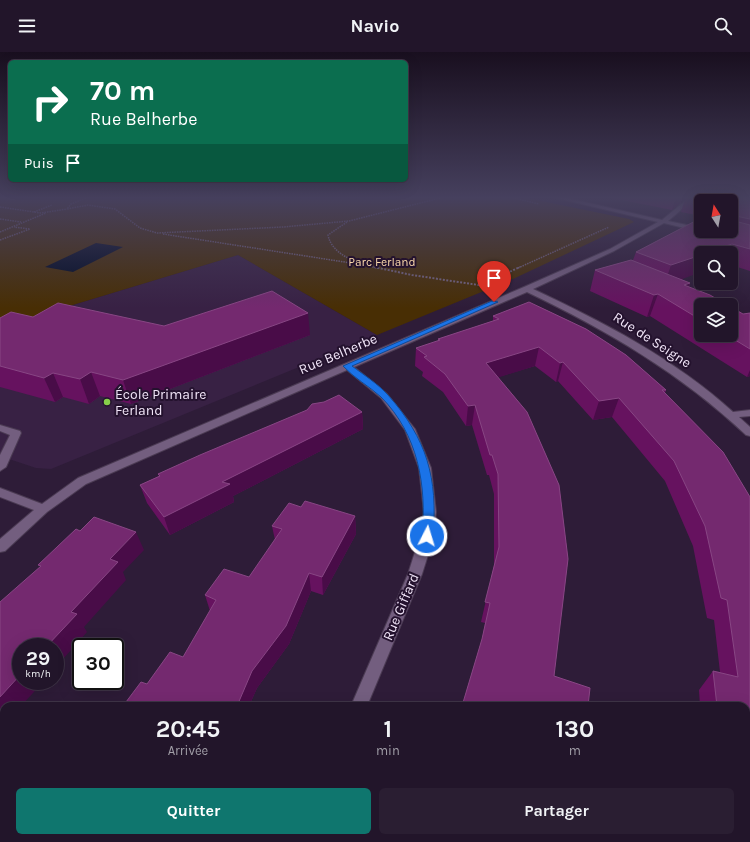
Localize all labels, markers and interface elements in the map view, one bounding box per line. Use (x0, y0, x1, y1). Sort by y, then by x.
icon: menu (16, 15, 38, 37)
text: Navio (351, 15, 399, 37)
icon: search (712, 15, 734, 37)
text: 70 m (90, 74, 155, 107)
icon: right (24, 76, 76, 128)
text: Rue Belherbe (90, 108, 197, 130)
icon: arrive (62, 152, 84, 174)
text: Puis (24, 154, 54, 172)
north arrow (694, 194, 738, 238)
map controls (694, 194, 738, 342)
button: search (694, 246, 738, 290)
park label: Parc Ferland (348, 255, 416, 269)
pin (477, 261, 511, 302)
icon: arrive (483, 267, 505, 289)
button: layers (694, 298, 738, 342)
street label: Rue de Seigne (610, 308, 694, 372)
street label: Rue Belherbe (296, 330, 380, 378)
place label: École Primaire Ferland (115, 385, 206, 419)
marker: École Primaire Ferland (102, 397, 112, 407)
position arrow (406, 515, 448, 557)
street label: Rue Giffard (379, 571, 423, 643)
speed limit sign: 30 (72, 638, 124, 690)
text: 29 (26, 647, 50, 670)
text: km/h (25, 668, 51, 680)
text: 20:45 (156, 715, 220, 743)
text: 1 (384, 715, 392, 743)
text: 130 (556, 715, 594, 743)
text: Arrivée (168, 743, 208, 758)
text: min (376, 743, 400, 758)
text: m (569, 743, 581, 758)
button: Quitter (16, 788, 371, 834)
button: Partager (379, 788, 734, 834)

